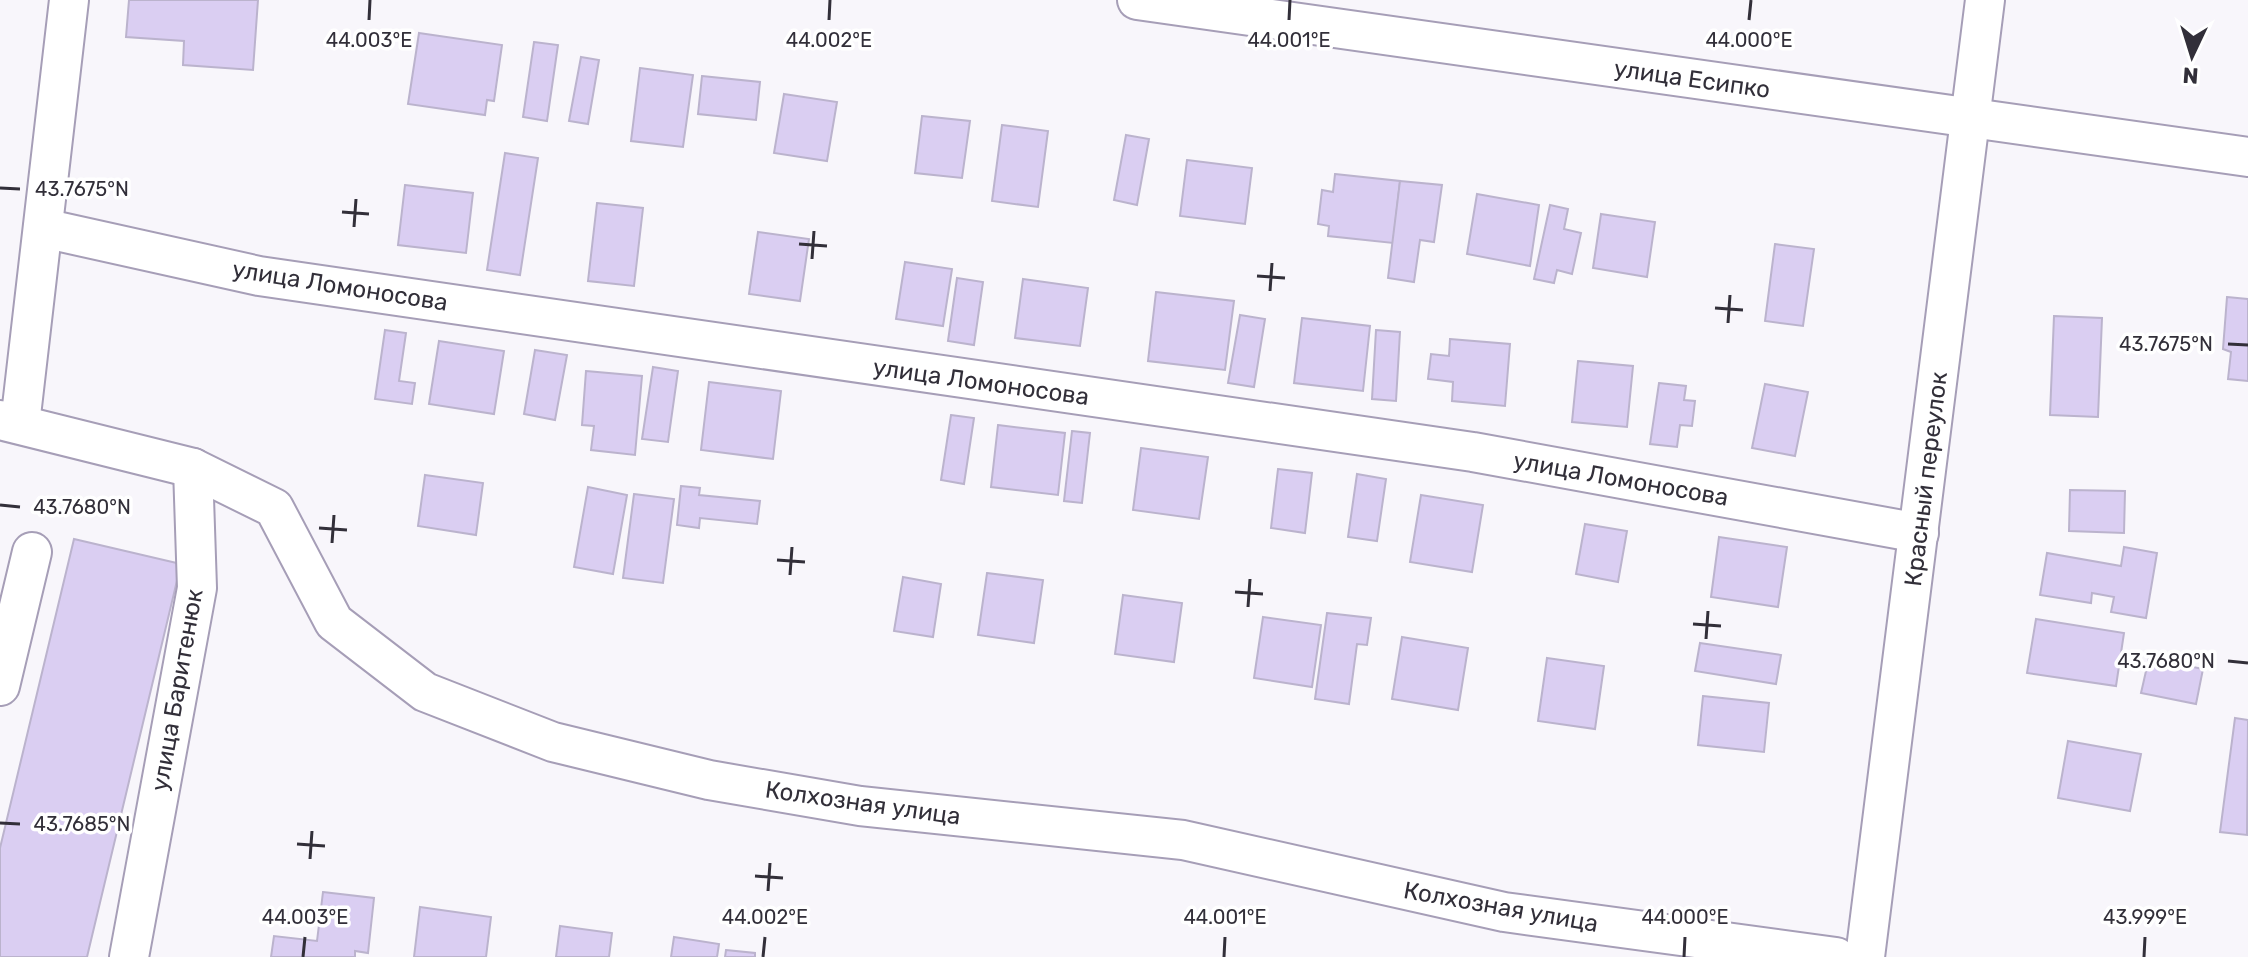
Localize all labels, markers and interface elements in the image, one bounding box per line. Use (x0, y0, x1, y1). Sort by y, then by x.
north arrow (2152, 16, 2232, 96)
text: 44.003°E (326, 28, 412, 52)
text: 44.002°E (786, 28, 872, 52)
text: 44.001°E (1247, 28, 1331, 52)
text: 44.000°E (1705, 28, 1793, 52)
street label: улица Есипко (1612, 54, 1772, 104)
text: N (2182, 61, 2199, 89)
text: 43.7675°N (35, 177, 129, 201)
street label: улица Ломоносова (230, 255, 450, 317)
text: 43.7675°N (2119, 332, 2213, 356)
street label: улица Ломоносова (871, 353, 1091, 411)
street label: Красный переулок (1899, 370, 1953, 588)
street label: улица Ломоносова (1511, 446, 1731, 512)
text: 43.7680°N (33, 495, 131, 519)
street label: улица Баритенюк (145, 587, 209, 793)
text: 43.7680°N (2117, 649, 2215, 673)
street label: Колхозная улица (764, 775, 962, 831)
text: 43.7685°N (34, 812, 130, 836)
street label: Колхозная улица (1402, 876, 1600, 938)
text: 44.003°E (262, 905, 348, 929)
text: 44.002°E (722, 905, 808, 929)
text: 44.001°E (1183, 905, 1267, 929)
text: 44.000°E (1641, 905, 1729, 929)
text: 43.999°E (2103, 905, 2187, 929)

